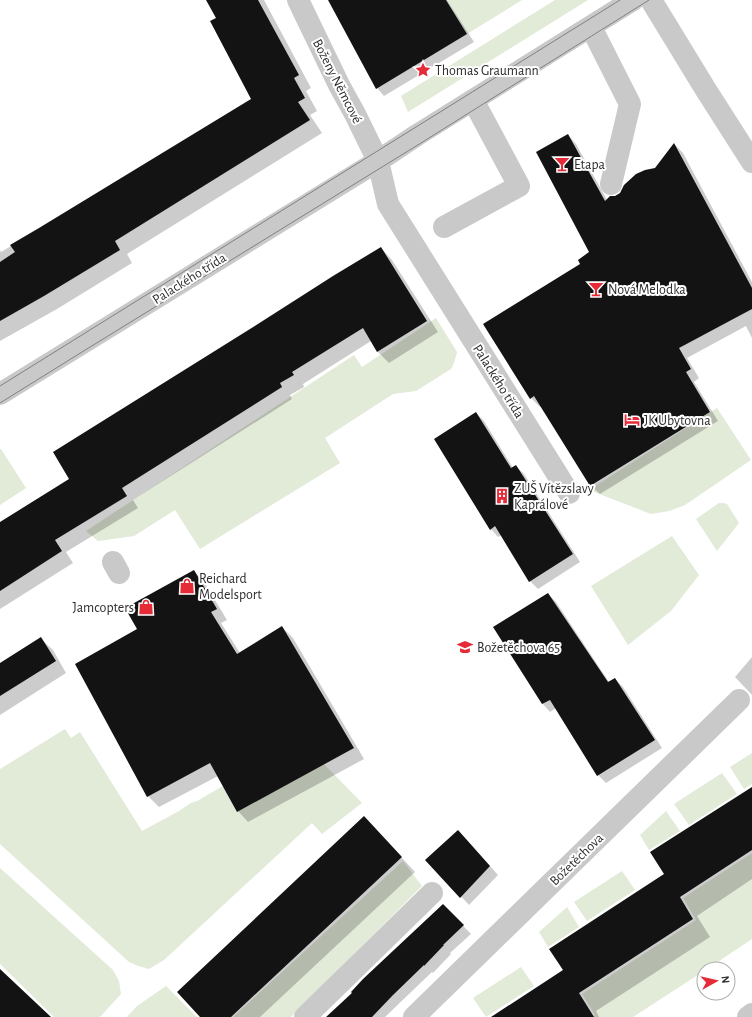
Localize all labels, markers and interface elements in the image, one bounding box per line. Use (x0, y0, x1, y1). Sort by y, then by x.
street label: Boženy Němcové (310, 37, 364, 126)
place icon: Thomas Graumann (414, 61, 432, 79)
place label: Thomas Graumann (435, 64, 539, 78)
bar icon: Etapa (553, 155, 571, 173)
place label: Etapa (574, 158, 606, 172)
street label: Palackého třída (150, 250, 229, 307)
bar icon: Nová Melodka (587, 280, 605, 298)
place label: Nová Melodka (608, 283, 686, 297)
street label: Palackého třída (470, 342, 527, 421)
hotel icon: JK Ubytovna (623, 411, 641, 429)
place label: JK Ubytovna (644, 414, 711, 428)
place label: ZUŠ Vítězslavy Kaprálové (514, 480, 594, 512)
building icon: ZUŠ Vítězslavy Kaprálové (493, 487, 511, 505)
place label: Reichard Modelsport (199, 572, 262, 602)
shop icon: Reichard Modelsport (178, 577, 196, 595)
shop icon: Jamcopters (137, 598, 155, 616)
place label: Jamcopters (73, 601, 134, 615)
school or university icon: Božetěchova 65 (456, 638, 474, 656)
place label: Božetěchova 65 (477, 641, 560, 655)
street label: Božetěchova (547, 831, 607, 888)
north arrow (696, 961, 736, 1001)
text: N (719, 975, 731, 984)

